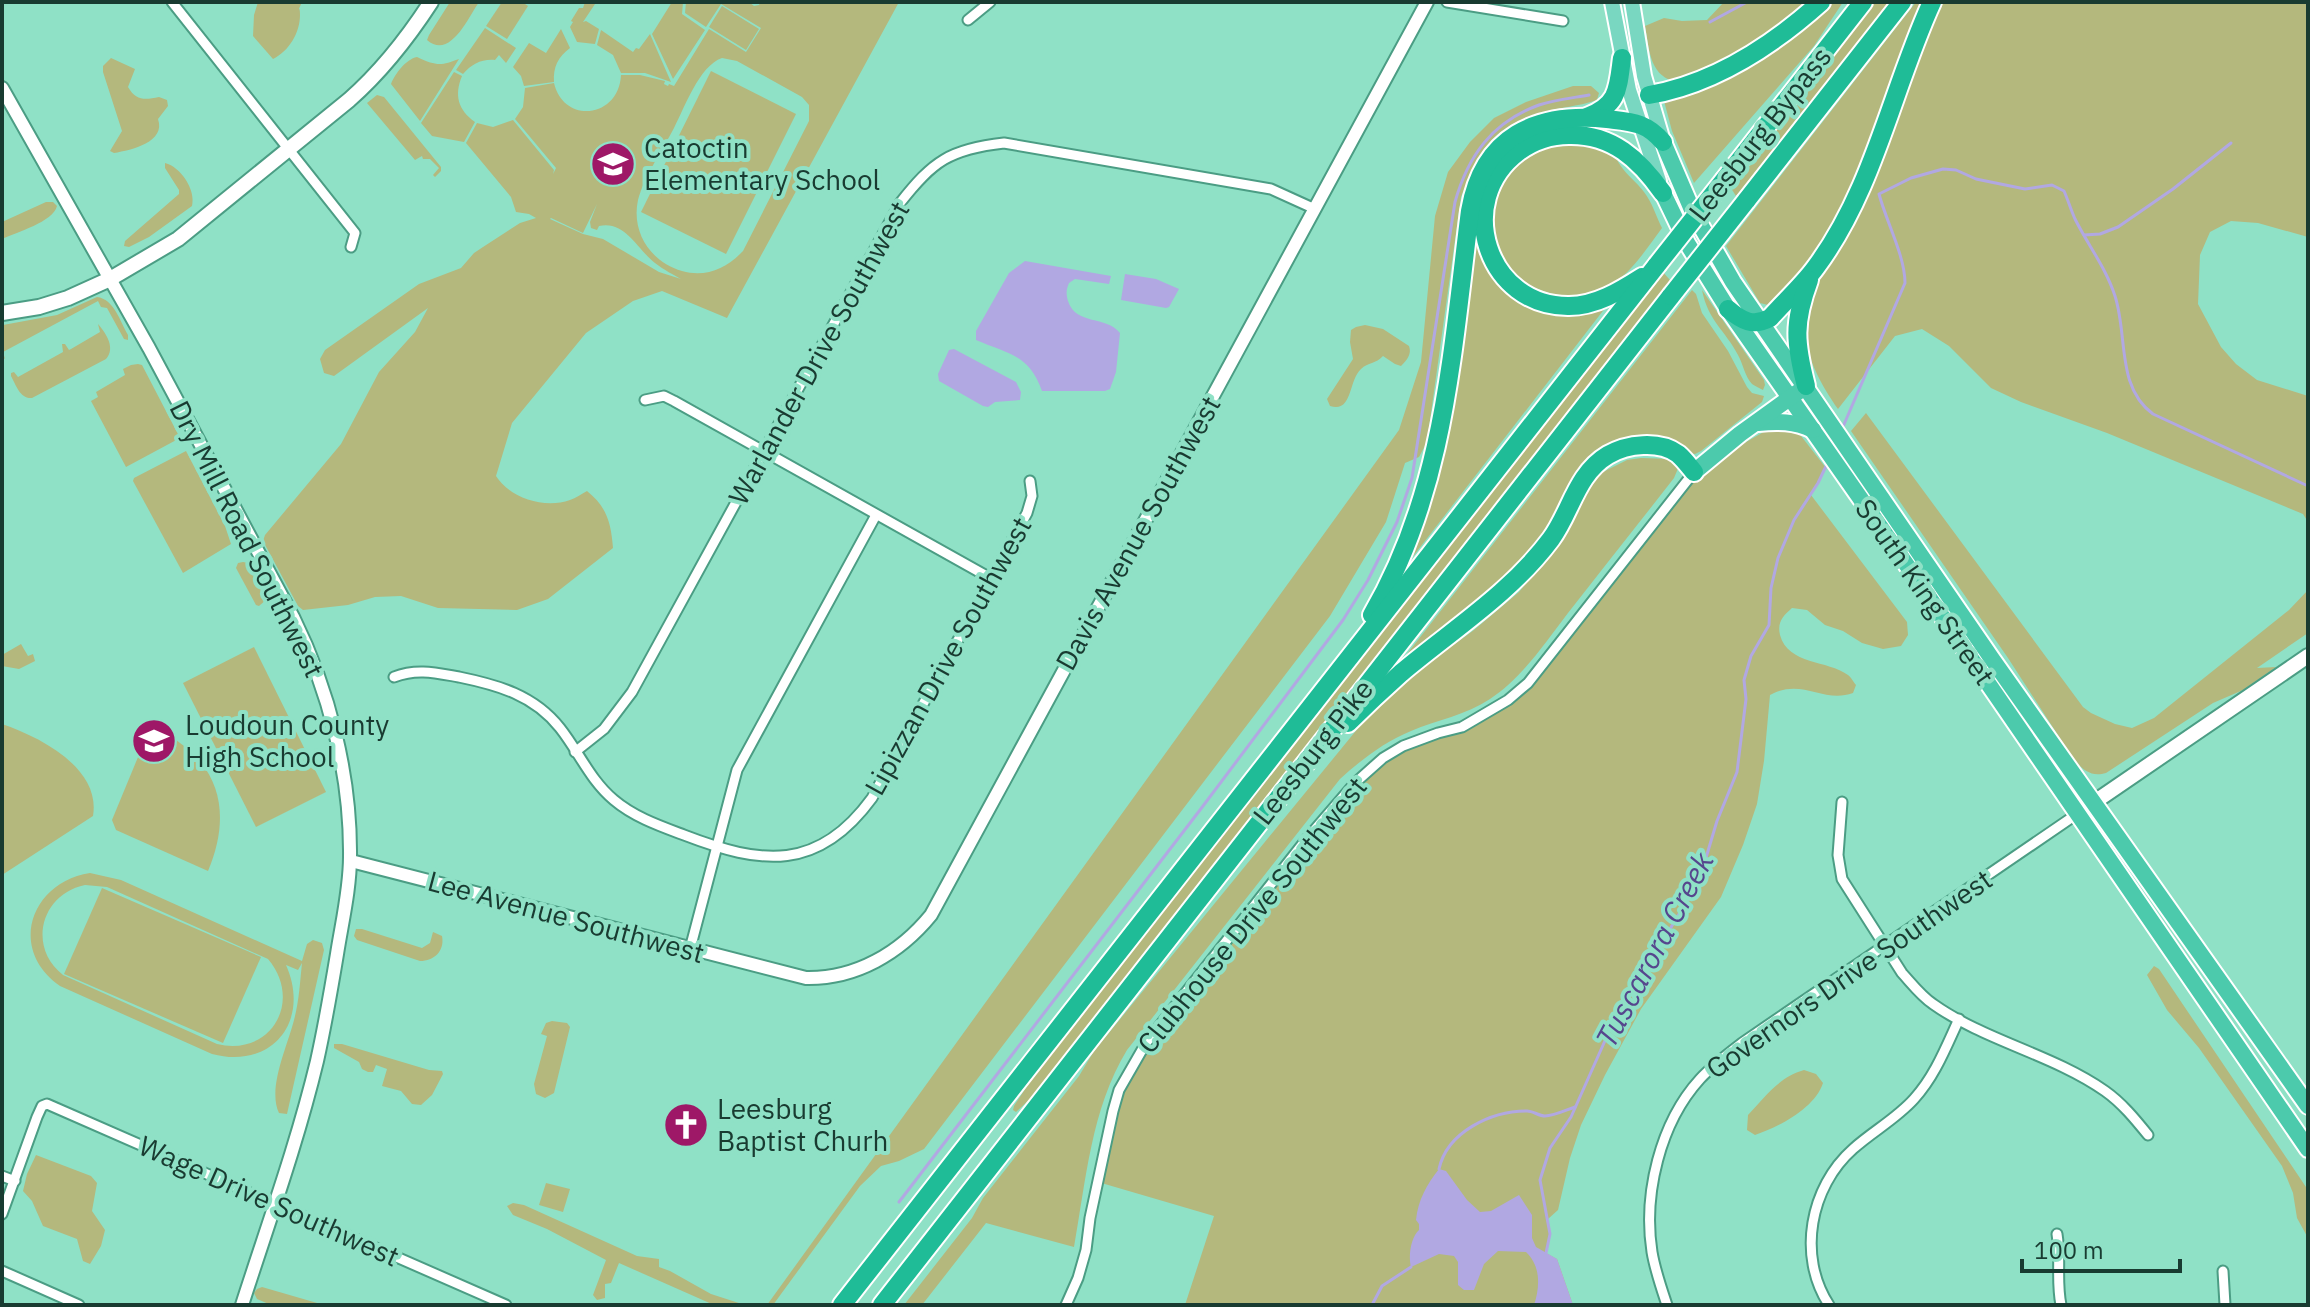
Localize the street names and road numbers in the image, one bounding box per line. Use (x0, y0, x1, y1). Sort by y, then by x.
street label: Leesburg Bypass (1680, 39, 1839, 228)
street label: Warlander Drive Southwest (719, 194, 918, 511)
street label: Davis Avenue Southwest (1047, 389, 1228, 676)
street label: Dry Mill Road Southwest (162, 394, 333, 683)
street label: South King Street (1847, 491, 2003, 692)
street label: Lipizzan Drive Southwest (856, 510, 1040, 802)
street label: Leesburg Pike (1244, 671, 1381, 832)
street label: Clubhouse Drive Southwest (1129, 769, 1375, 1061)
street label: Governors Drive Southwest (1698, 861, 1999, 1087)
street label: Lee Avenue Southwest (424, 862, 708, 971)
street label: Wage Drive Southwest (133, 1126, 405, 1275)

